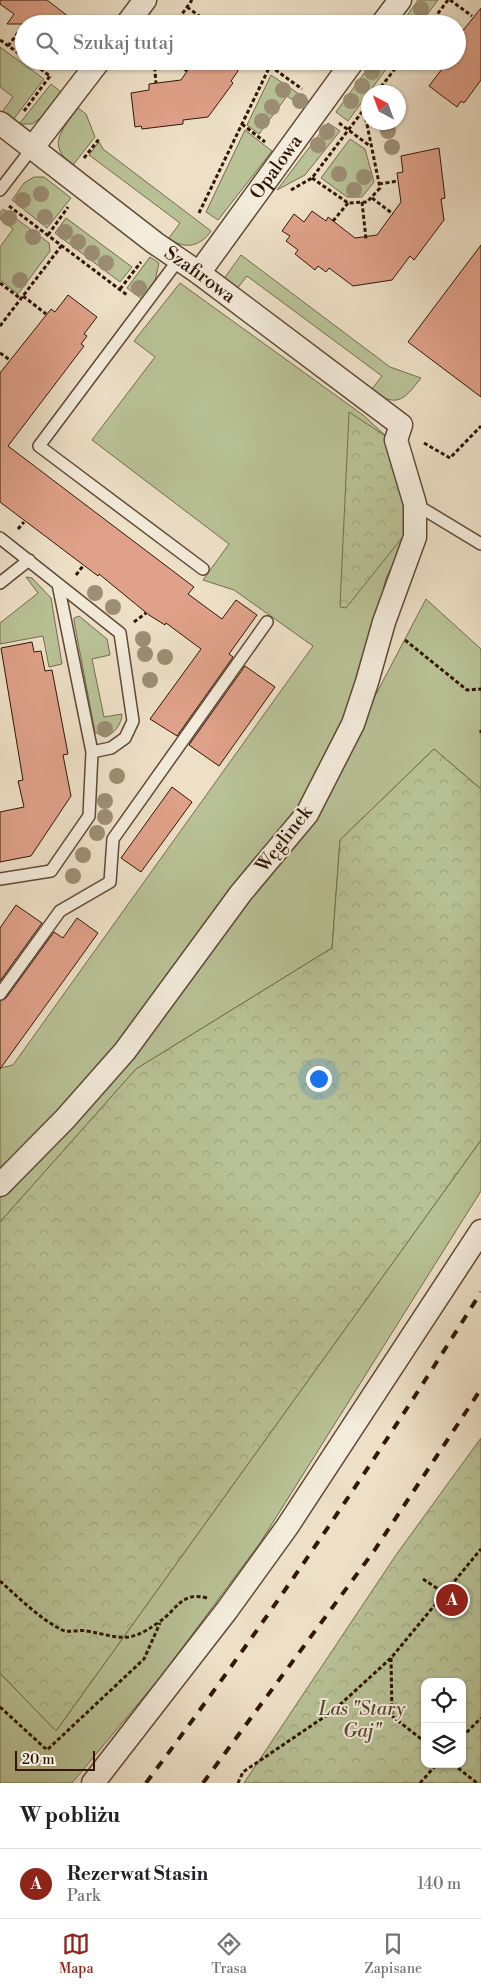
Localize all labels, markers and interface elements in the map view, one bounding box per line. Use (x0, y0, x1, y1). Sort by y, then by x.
search box (15, 15, 466, 70)
icon: search (33, 29, 61, 57)
text: Szukaj tutaj (73, 31, 174, 55)
north arrow (361, 85, 406, 130)
street label: Opalowa (244, 130, 308, 204)
street label: Szafirowa (160, 241, 241, 309)
street label: Węglinek (250, 800, 318, 878)
your location (306, 1066, 332, 1092)
pin: A (436, 1581, 468, 1619)
map controls (421, 1678, 466, 1768)
button: locate (421, 1678, 466, 1723)
park label: Las "Stary Gaj" (318, 1697, 406, 1743)
button: layers (421, 1723, 466, 1768)
scale bar (15, 1748, 95, 1771)
text: 20 m (22, 1751, 54, 1769)
text: W pobliżu (20, 1803, 120, 1829)
text: Rezerwat Stasin (67, 1862, 208, 1886)
text: A (30, 1874, 42, 1894)
text: 140 m (417, 1874, 461, 1894)
text: Park (67, 1886, 100, 1906)
tab: Mapa (59, 1930, 94, 1978)
tab: Trasa (211, 1930, 247, 1978)
tab: Zapisane (365, 1930, 422, 1978)

